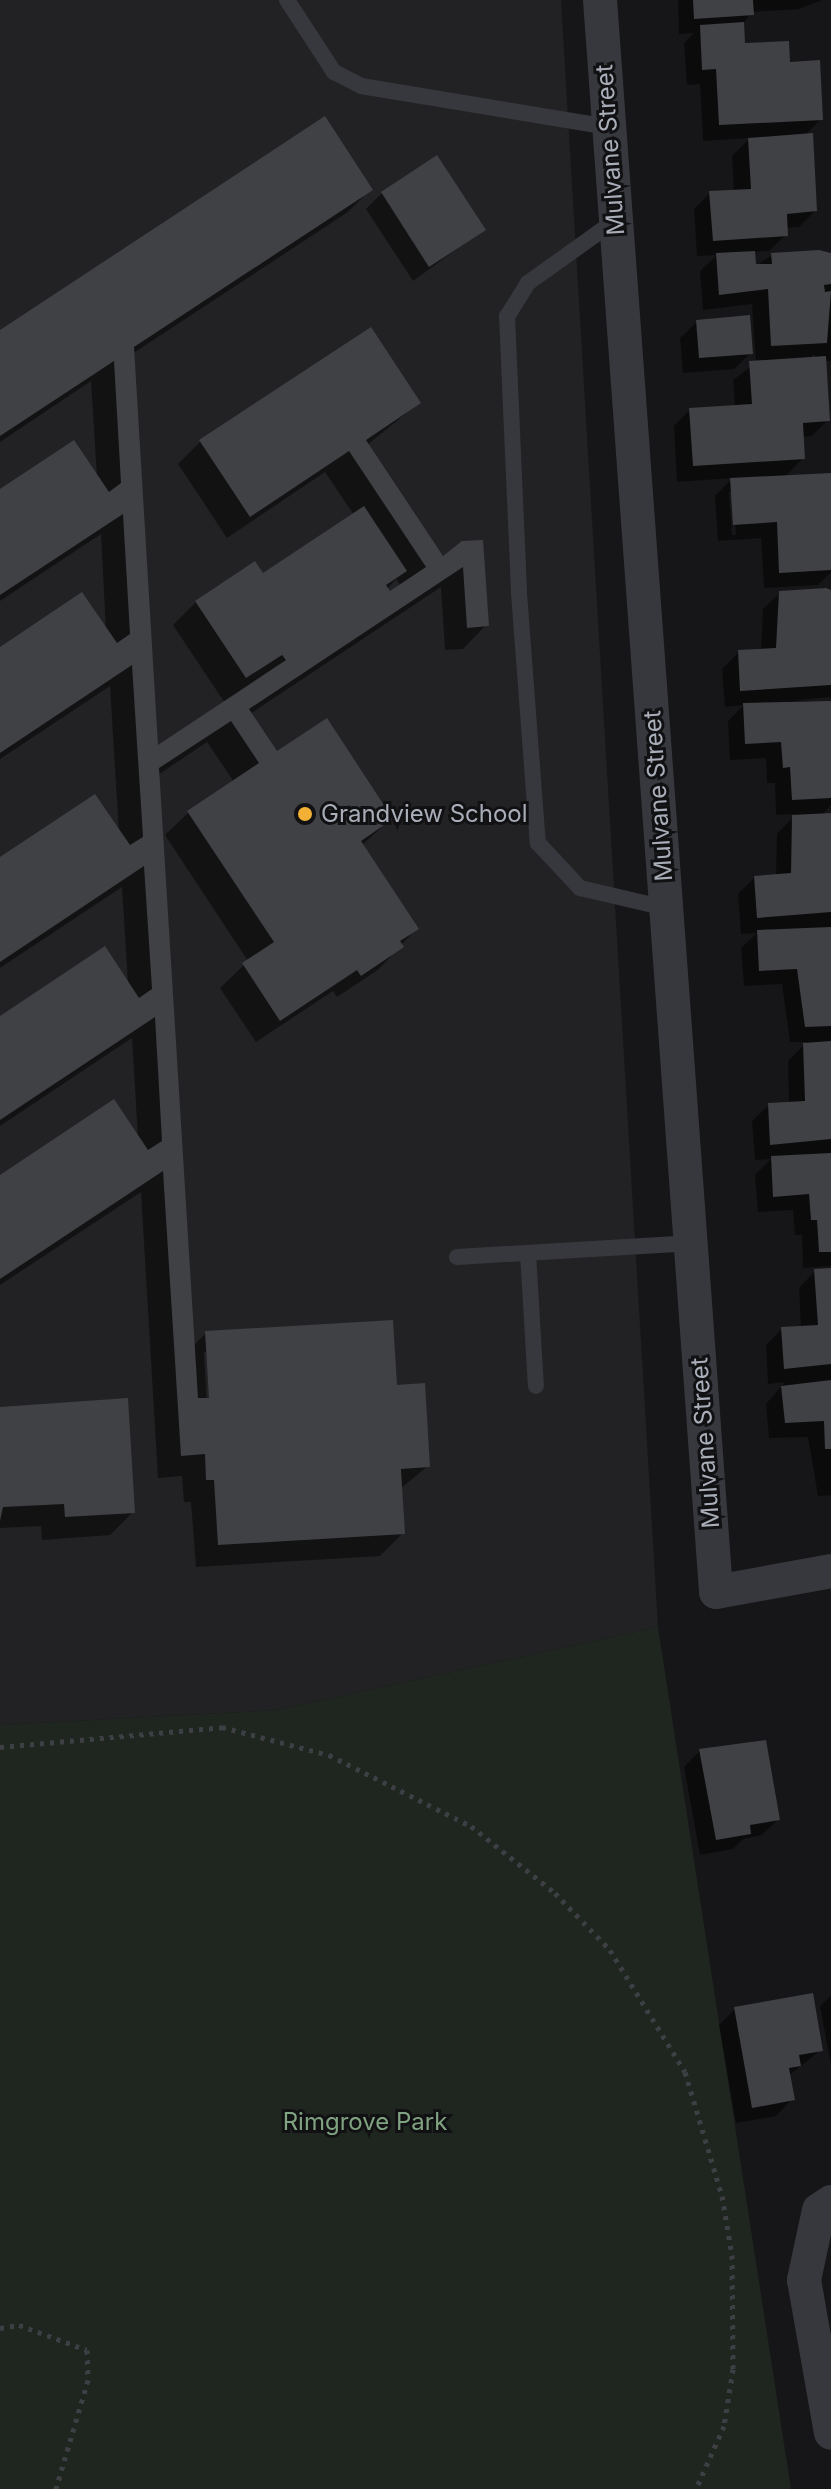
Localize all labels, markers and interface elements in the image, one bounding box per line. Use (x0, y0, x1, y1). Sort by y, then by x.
street label: Mulvane Street (590, 64, 630, 236)
street label: Mulvane Street (638, 710, 678, 882)
place label: Grandview School (321, 800, 528, 828)
marker: Grandview School (296, 805, 314, 823)
street label: Mulvane Street (685, 1357, 725, 1529)
park label: Rimgrove Park (283, 2108, 447, 2136)

